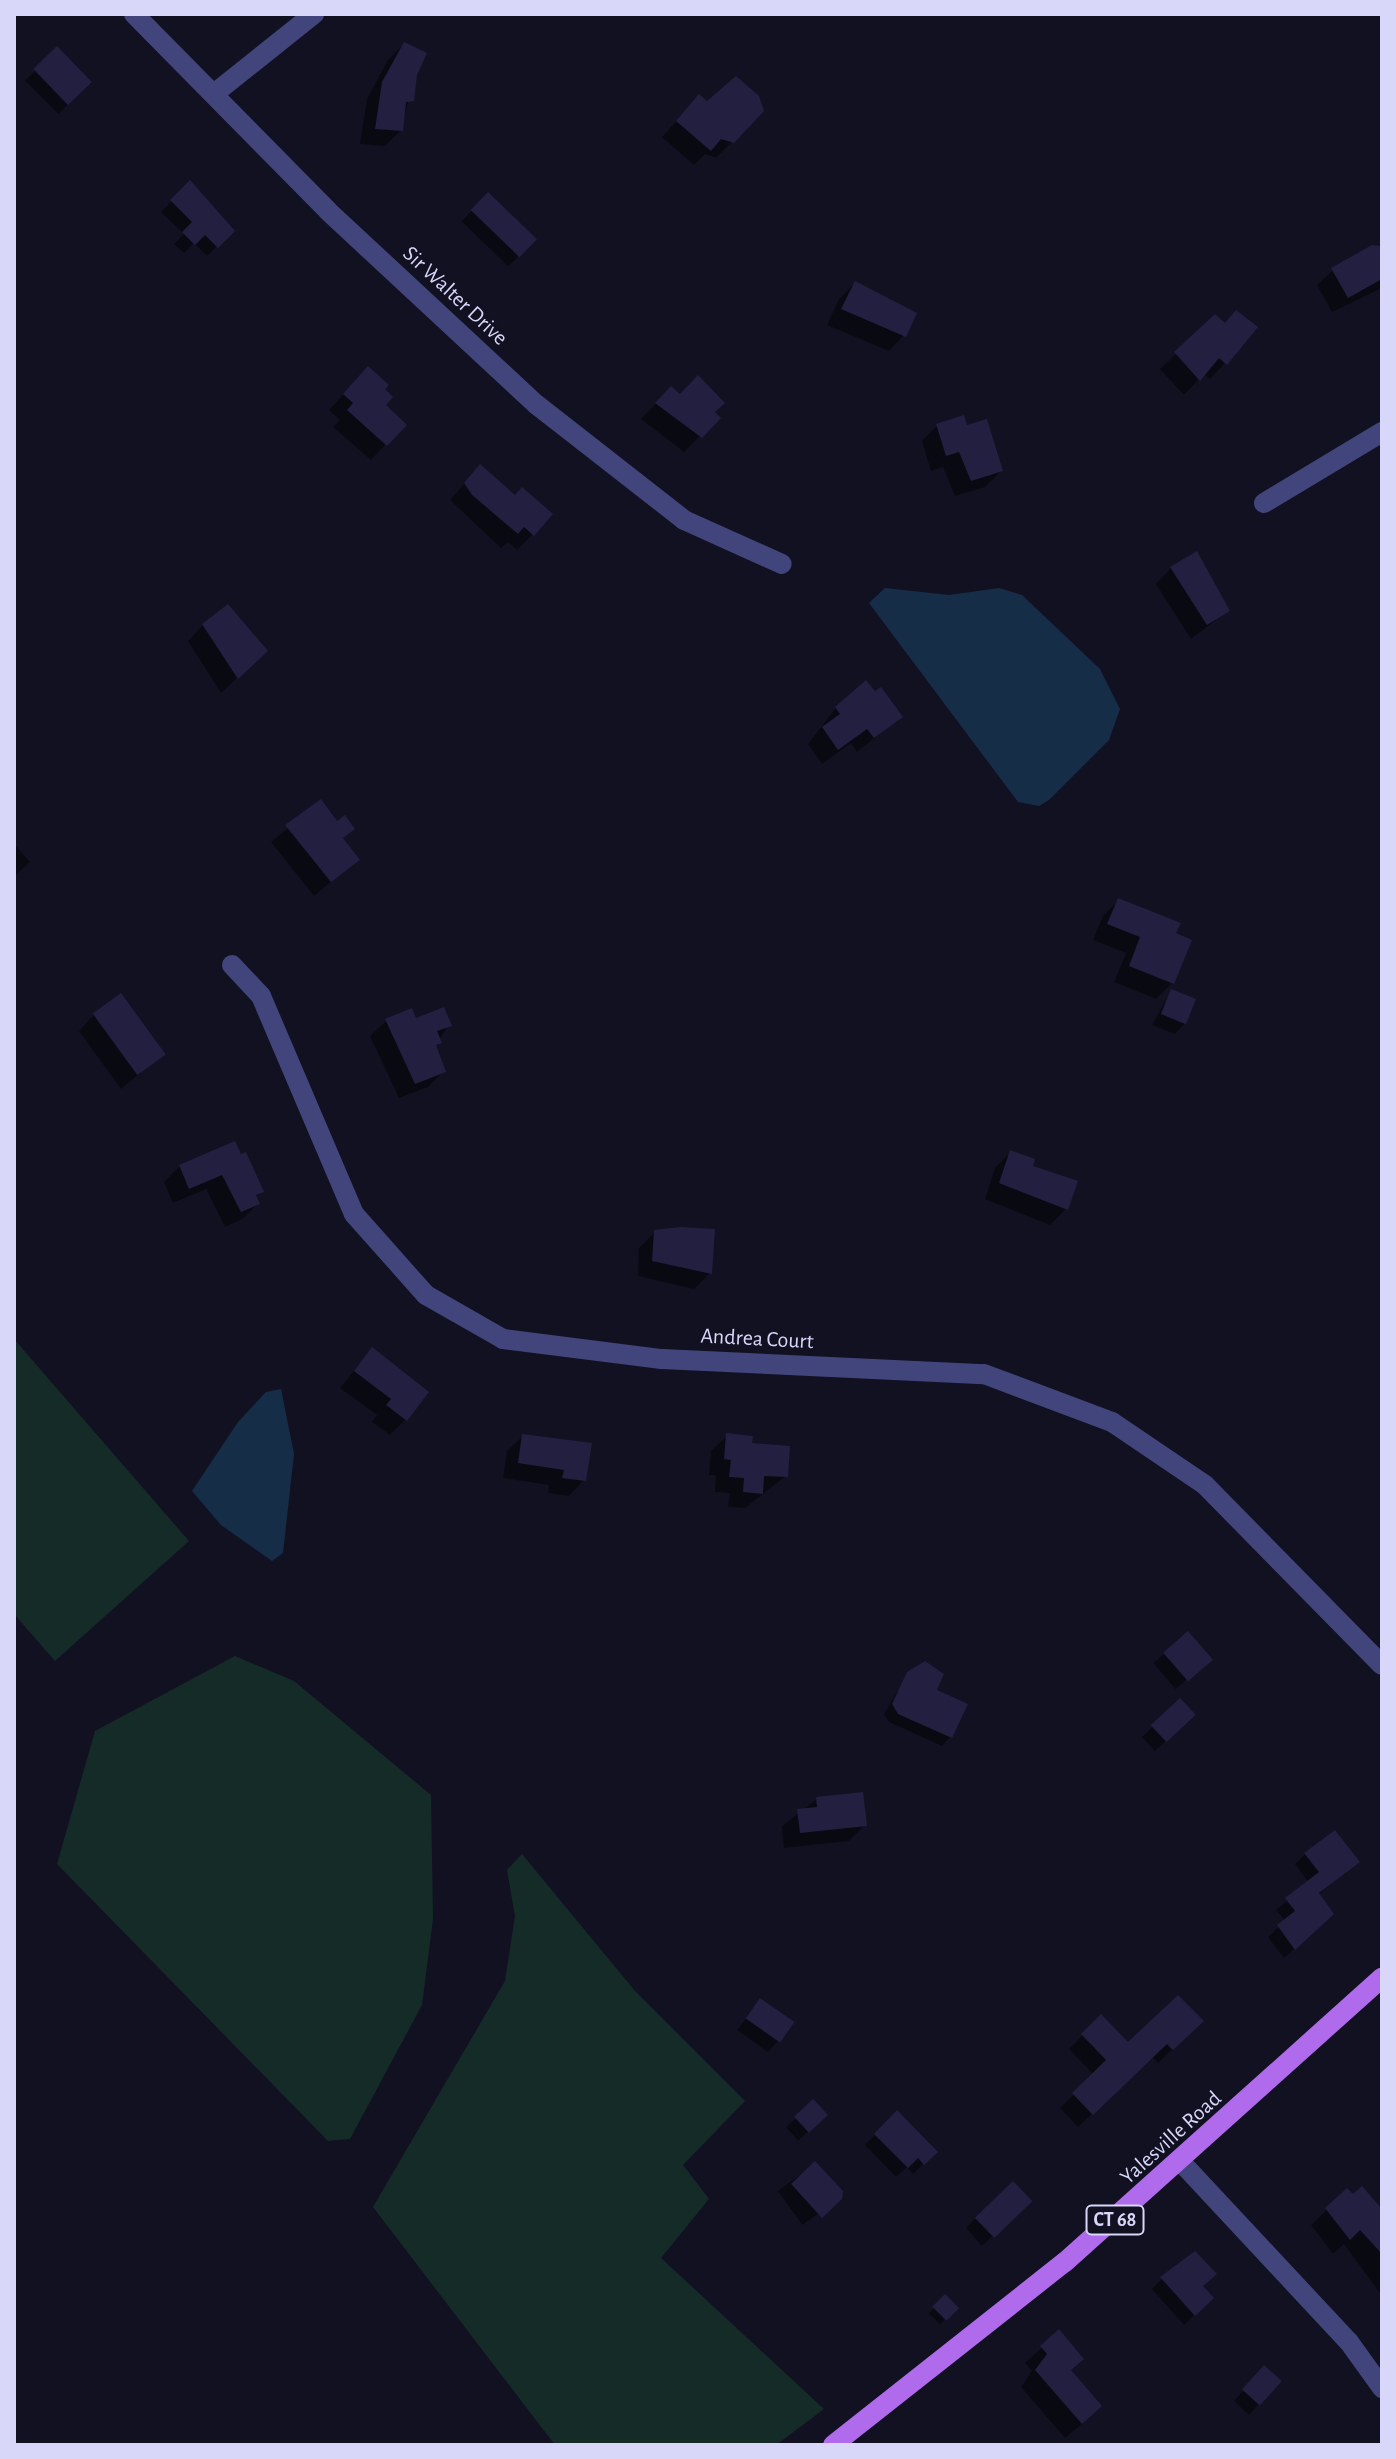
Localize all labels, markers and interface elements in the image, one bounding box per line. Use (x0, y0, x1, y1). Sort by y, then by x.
street label: Sir Walter Drive (397, 241, 513, 351)
street label: Andrea Court (700, 1323, 814, 1355)
street label: Yalesville Road (1115, 2086, 1227, 2190)
road number: CT 68 (1085, 2204, 1145, 2236)

